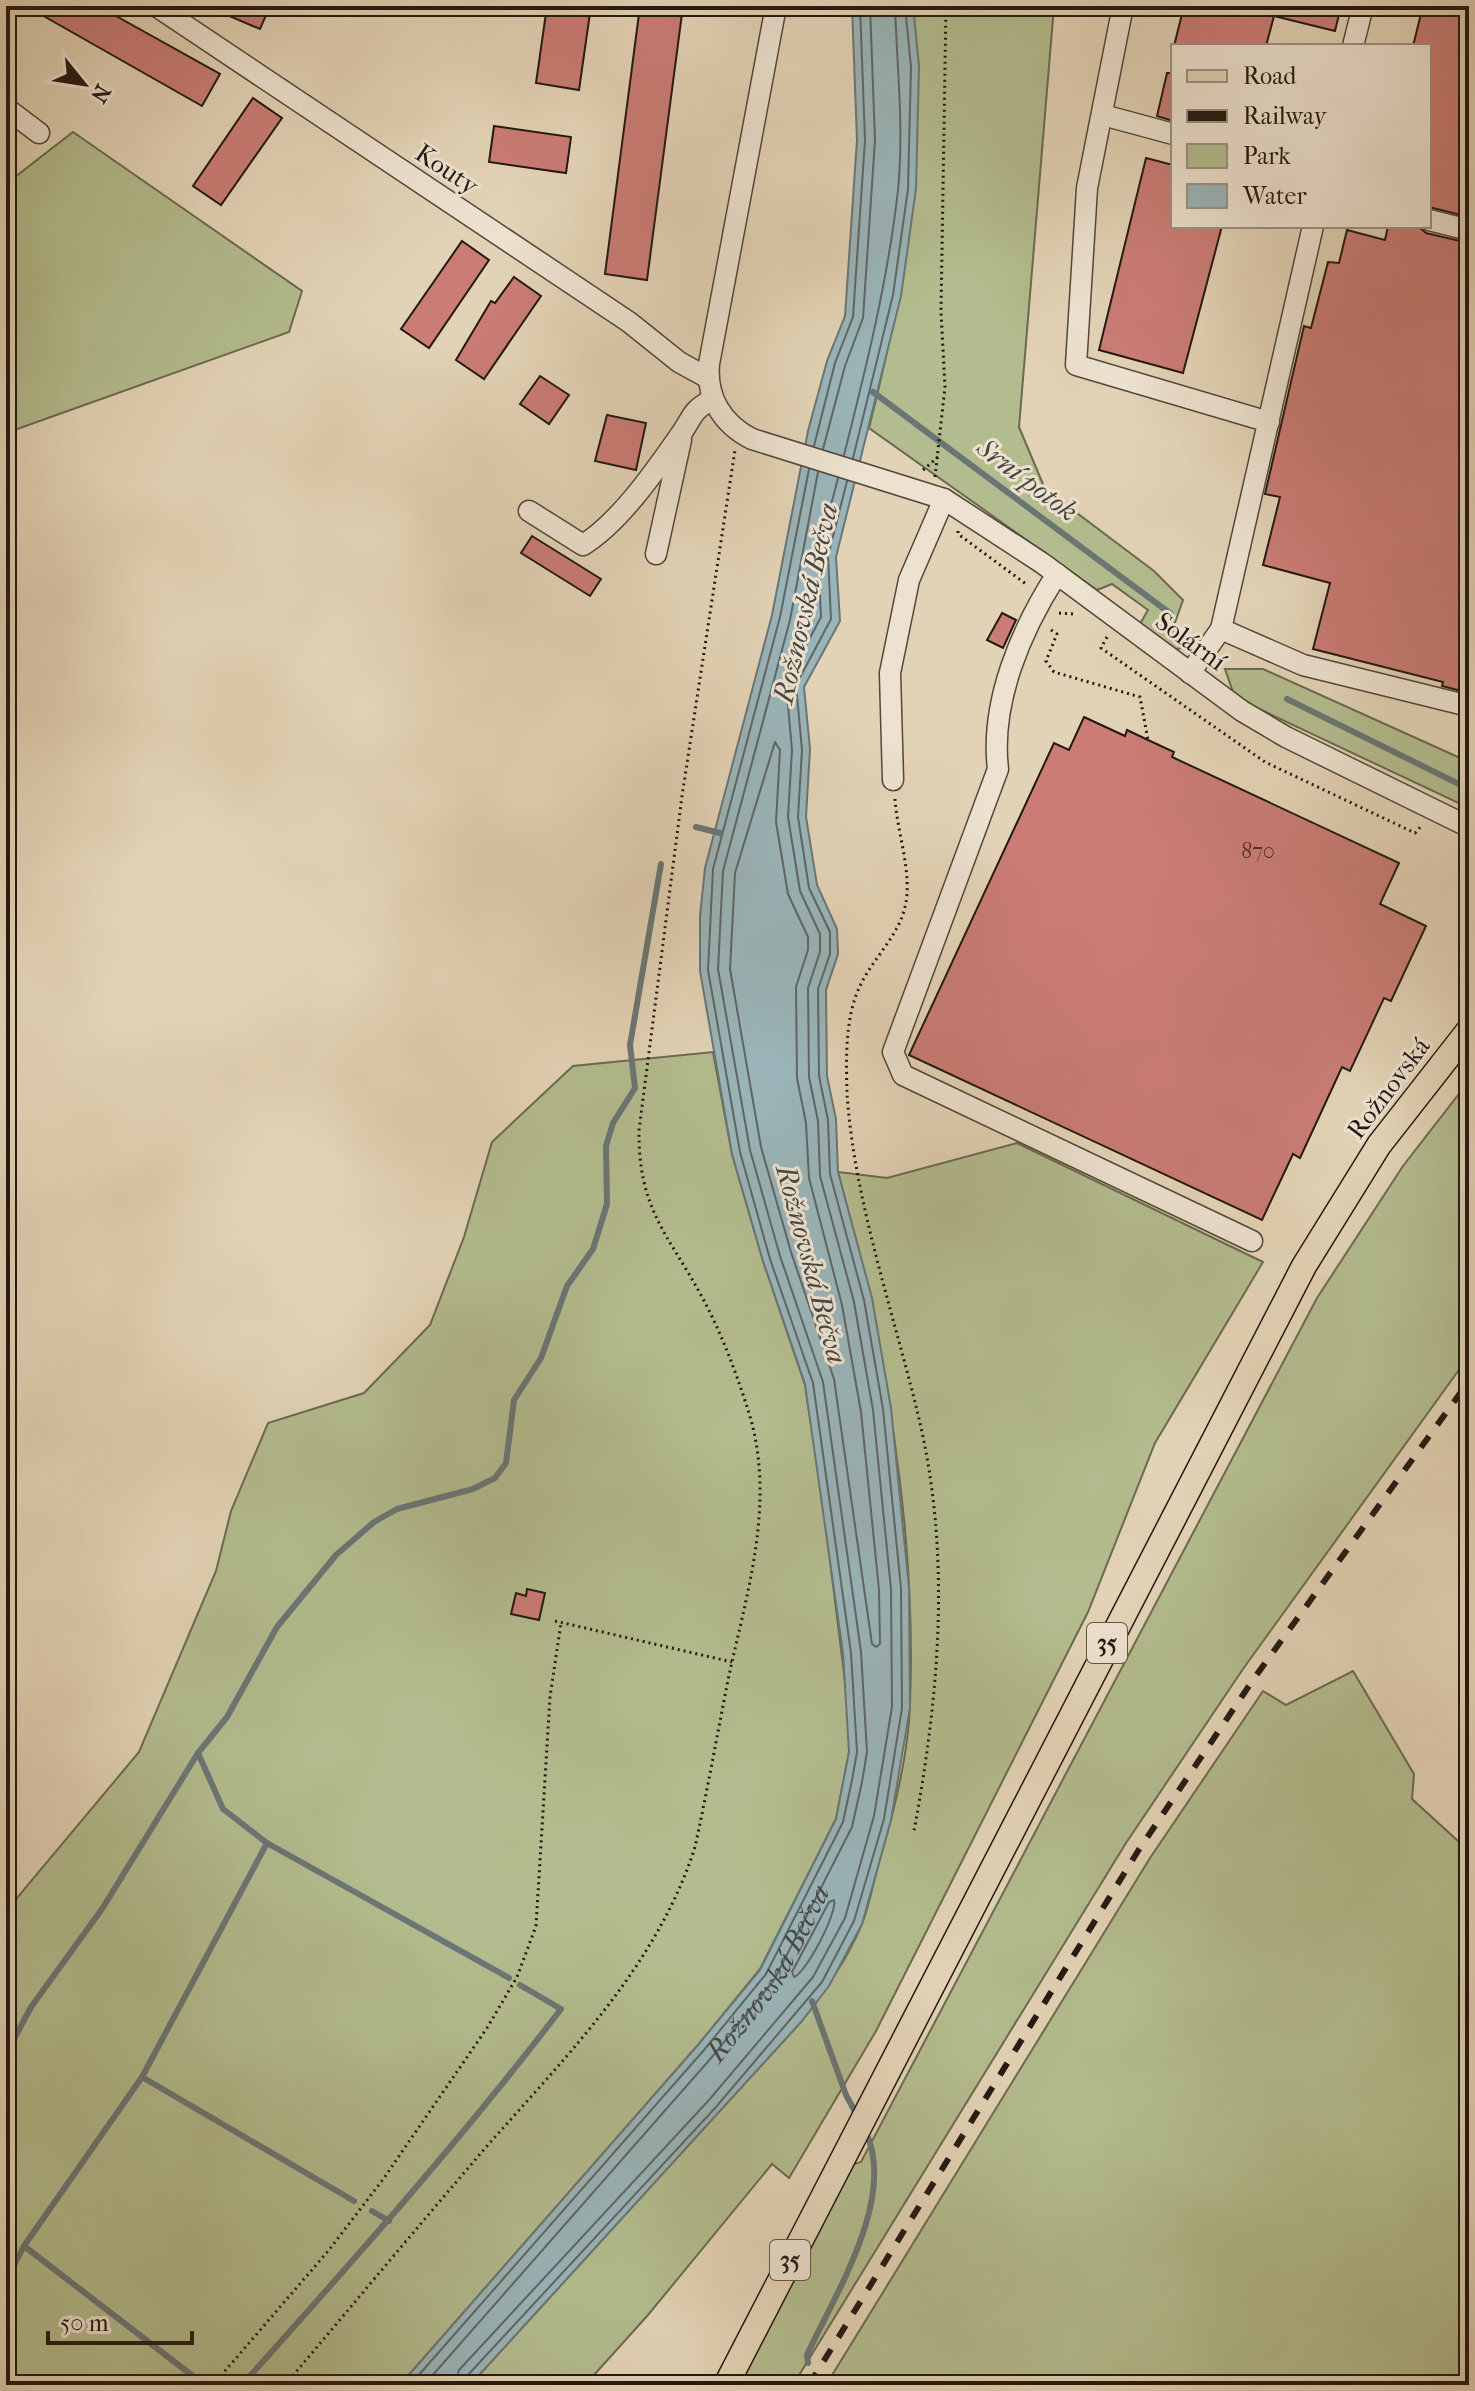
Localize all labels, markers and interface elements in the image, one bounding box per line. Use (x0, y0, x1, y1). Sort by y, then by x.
north arrow (44, 44, 124, 124)
legend (1171, 44, 1431, 228)
text: Road (1243, 62, 1297, 90)
text: N (85, 80, 116, 107)
text: Railway (1243, 102, 1328, 130)
street label: Kouty (409, 137, 485, 202)
text: Park (1243, 142, 1291, 170)
text: Water (1242, 182, 1307, 210)
water label: Srní potok (970, 430, 1085, 528)
water label: Rožnovská Bečva (766, 500, 845, 708)
street label: Solární (1149, 606, 1232, 677)
house number: 870 (1241, 838, 1275, 864)
street label: Rožnovská (1340, 1031, 1437, 1145)
water label: Rožnovská Bečva (769, 1159, 854, 1367)
road number: 35 (1087, 1623, 1127, 1663)
water label: Rožnovská Bečva (698, 1879, 837, 2070)
road number: 35 (770, 2240, 810, 2280)
scale bar (48, 2295, 192, 2345)
text: 50 m (60, 2309, 109, 2337)

